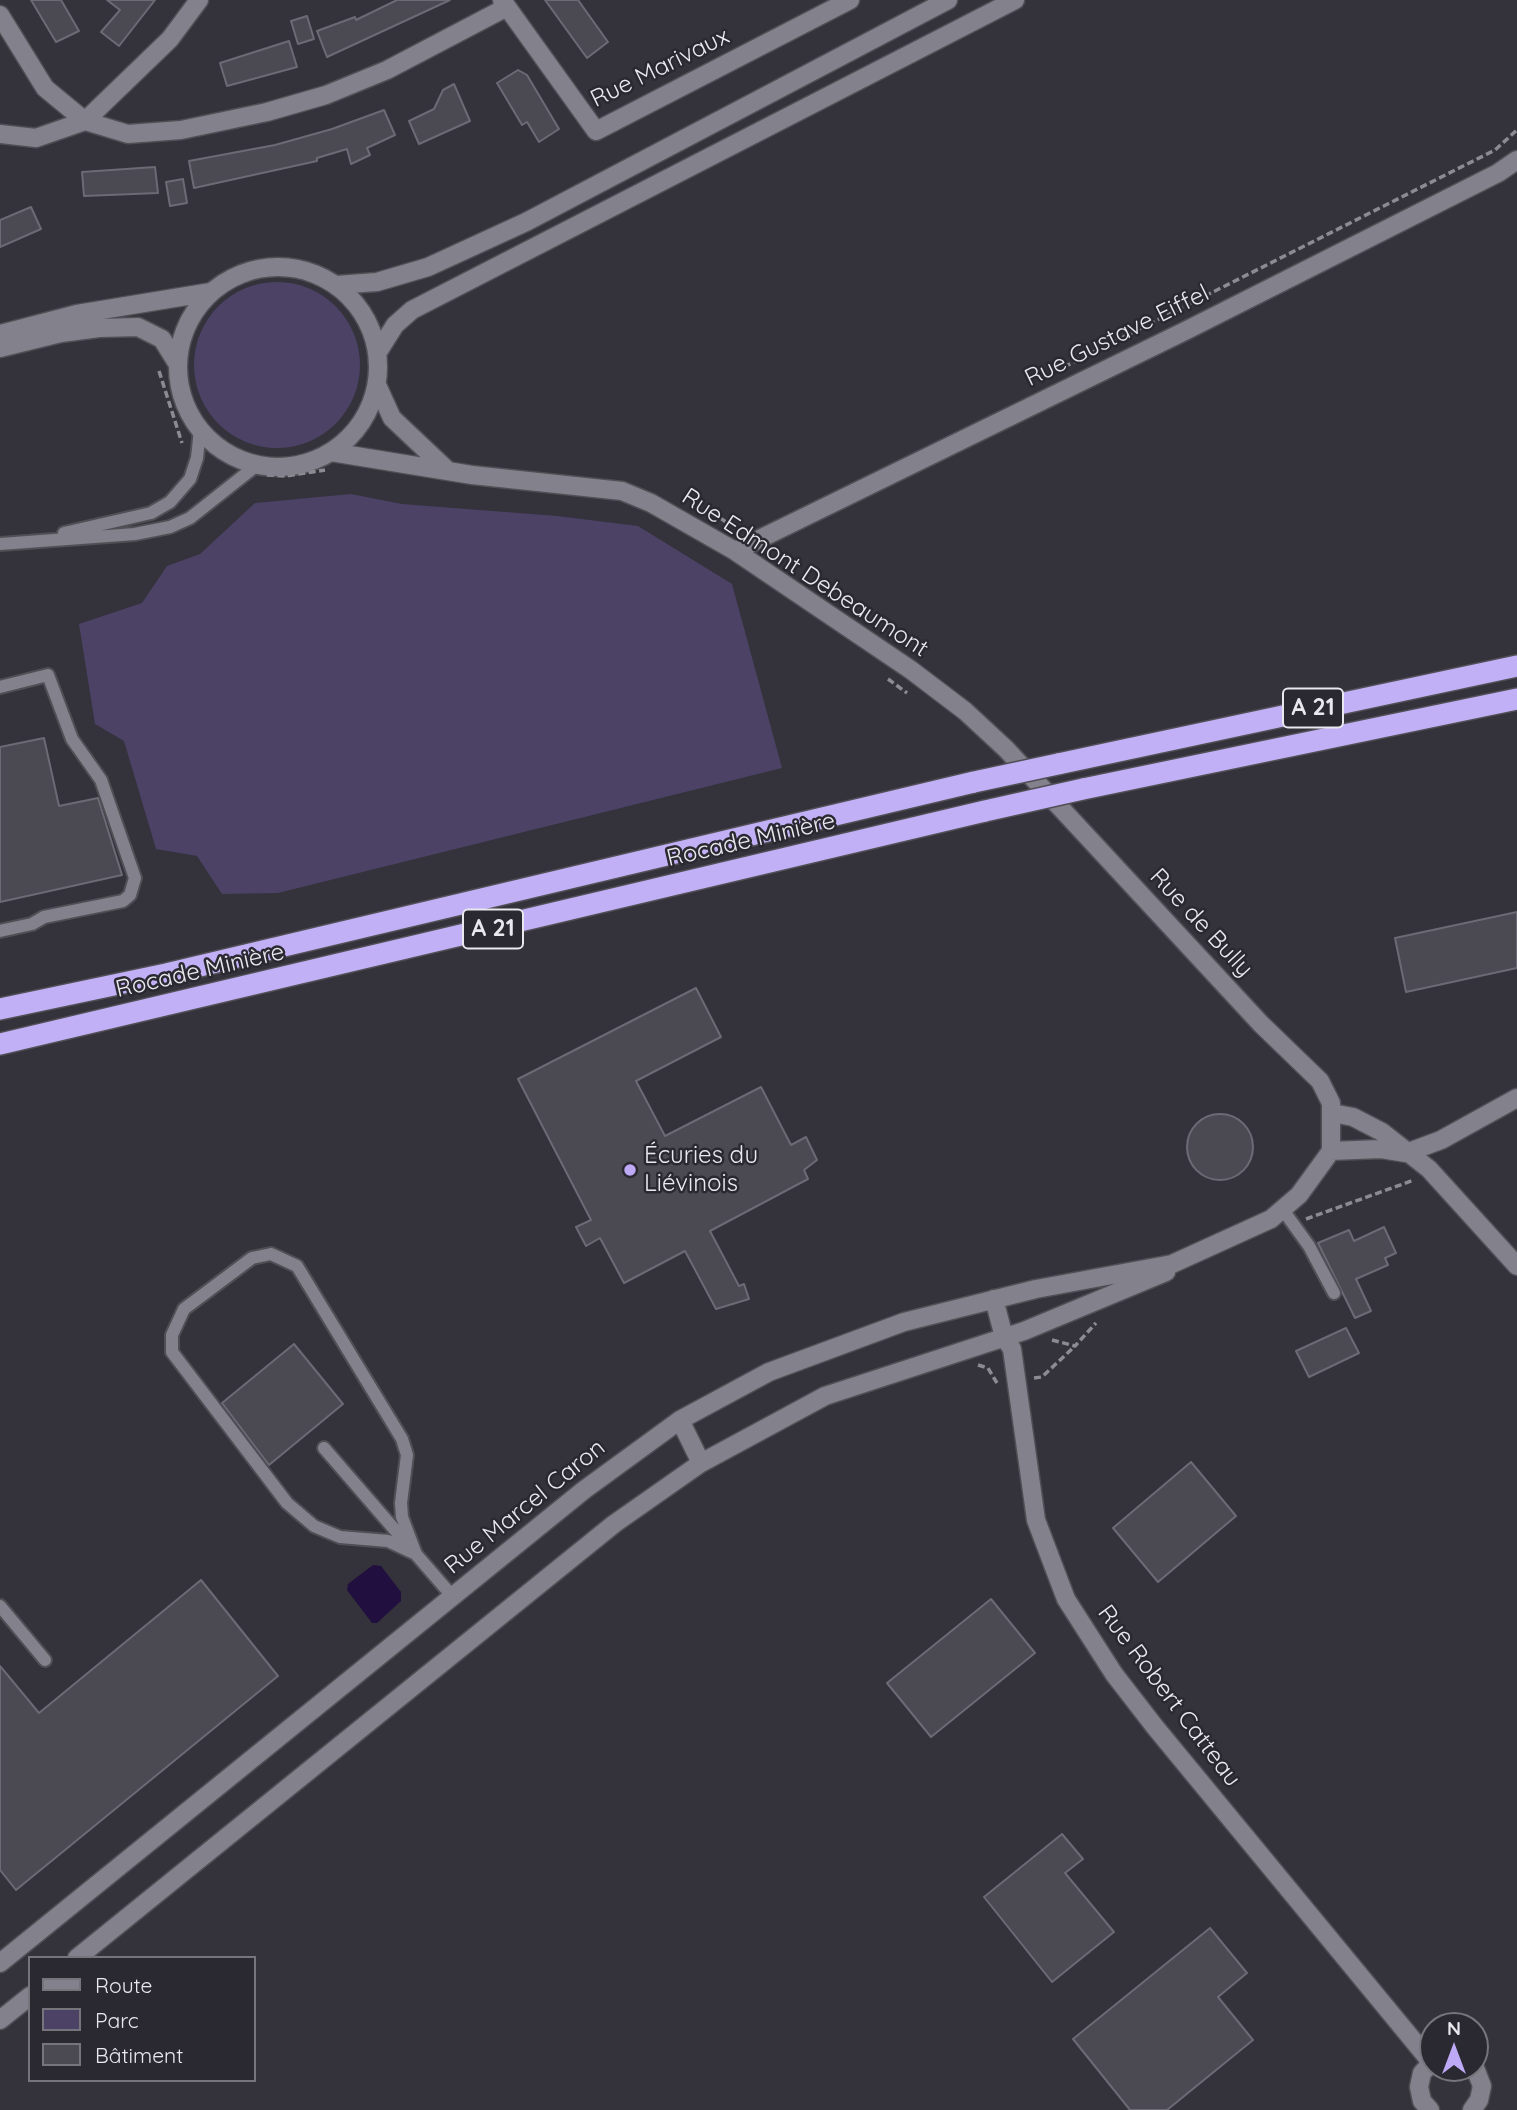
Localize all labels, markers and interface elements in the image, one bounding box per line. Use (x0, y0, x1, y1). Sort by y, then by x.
street label: Rue Marivaux (586, 22, 734, 114)
street label: Rue Gustave Eiffel (1020, 279, 1214, 393)
street label: Rue Edmont Debeaumont (676, 482, 934, 664)
road number: A 21 (1283, 688, 1343, 728)
street label: Rocade Minière (664, 807, 838, 873)
street label: Rue de Bully (1143, 863, 1259, 983)
road number: A 21 (463, 910, 523, 948)
street label: Rocade Minière (113, 938, 287, 1004)
place label: Écuries du Liévinois (644, 1142, 758, 1198)
marker: Écuries du Liévinois (622, 1162, 638, 1178)
street label: Rue Marcel Caron (439, 1433, 611, 1581)
street label: Rue Robert Catteau (1091, 1599, 1247, 1793)
legend (28, 1956, 256, 2082)
text: Route (95, 1972, 152, 1998)
text: Parc (95, 2007, 139, 2033)
north arrow (1419, 2012, 1489, 2082)
text: N (1447, 2016, 1461, 2040)
text: Bâtiment (95, 2042, 183, 2068)

